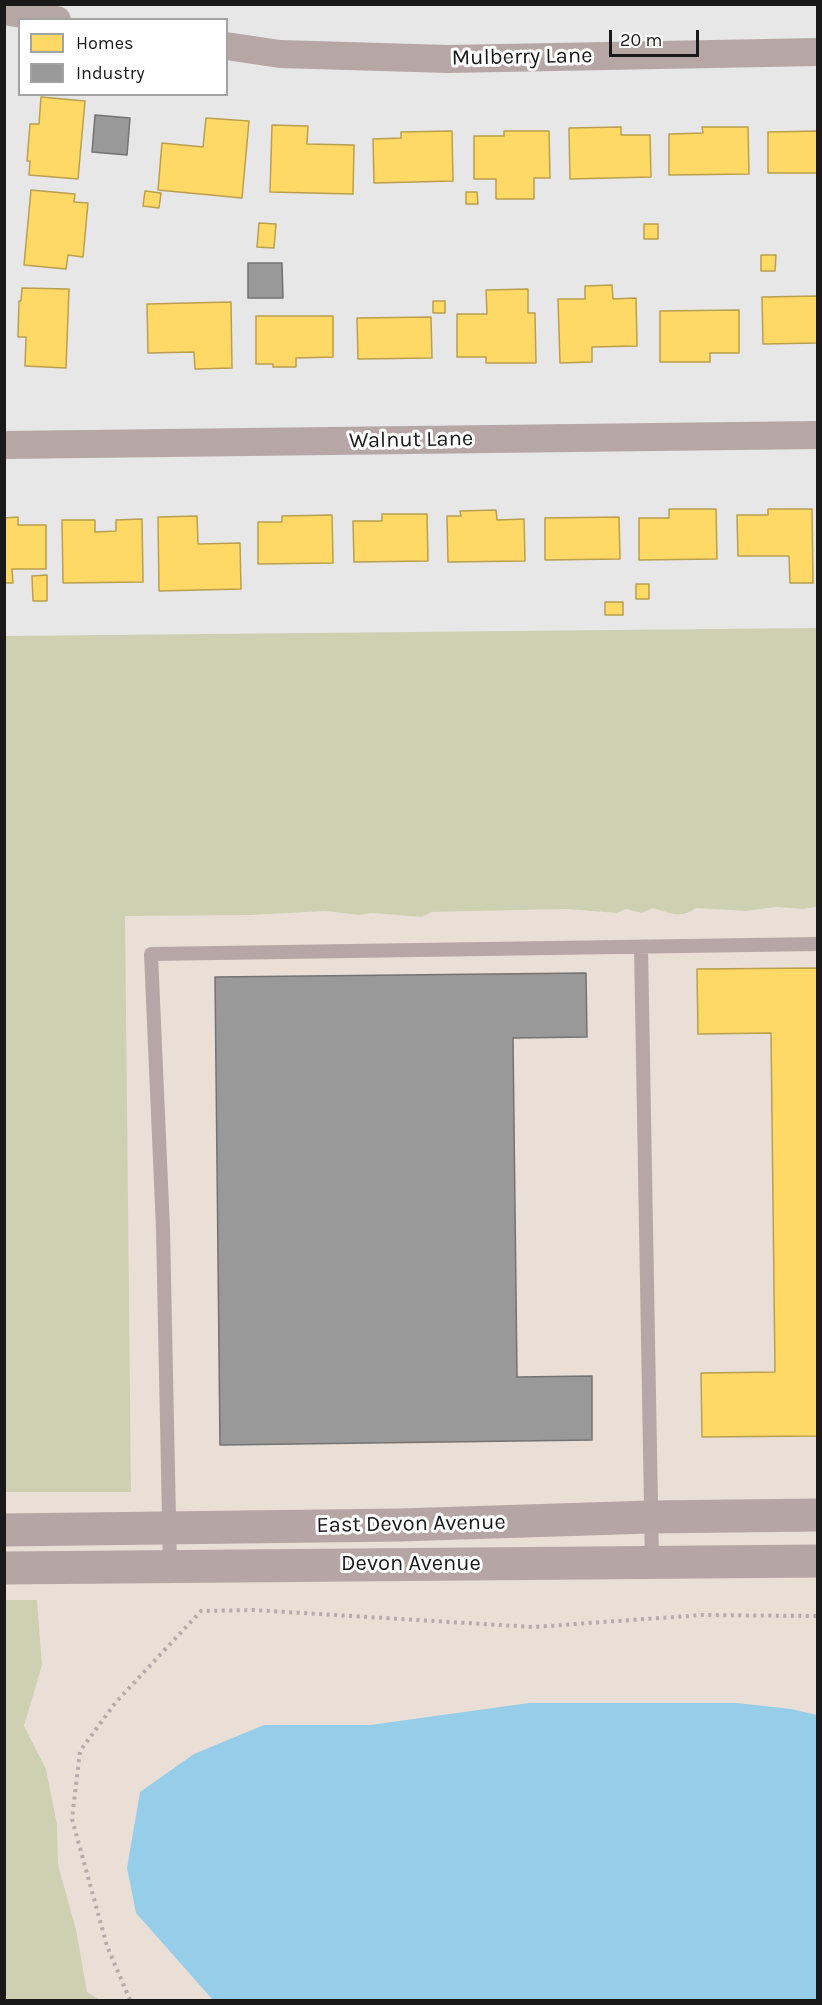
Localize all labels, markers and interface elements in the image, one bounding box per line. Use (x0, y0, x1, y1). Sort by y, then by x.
legend (18, 18, 228, 96)
scale bar (612, 18, 702, 56)
text: 20 m (620, 29, 662, 51)
text: Homes (76, 32, 133, 54)
street label: Mulberry Lane (451, 43, 593, 71)
text: Industry (76, 62, 145, 84)
street label: Walnut Lane (349, 426, 473, 454)
street label: East Devon Avenue (316, 1509, 506, 1539)
street label: Devon Avenue (341, 1551, 481, 1577)

